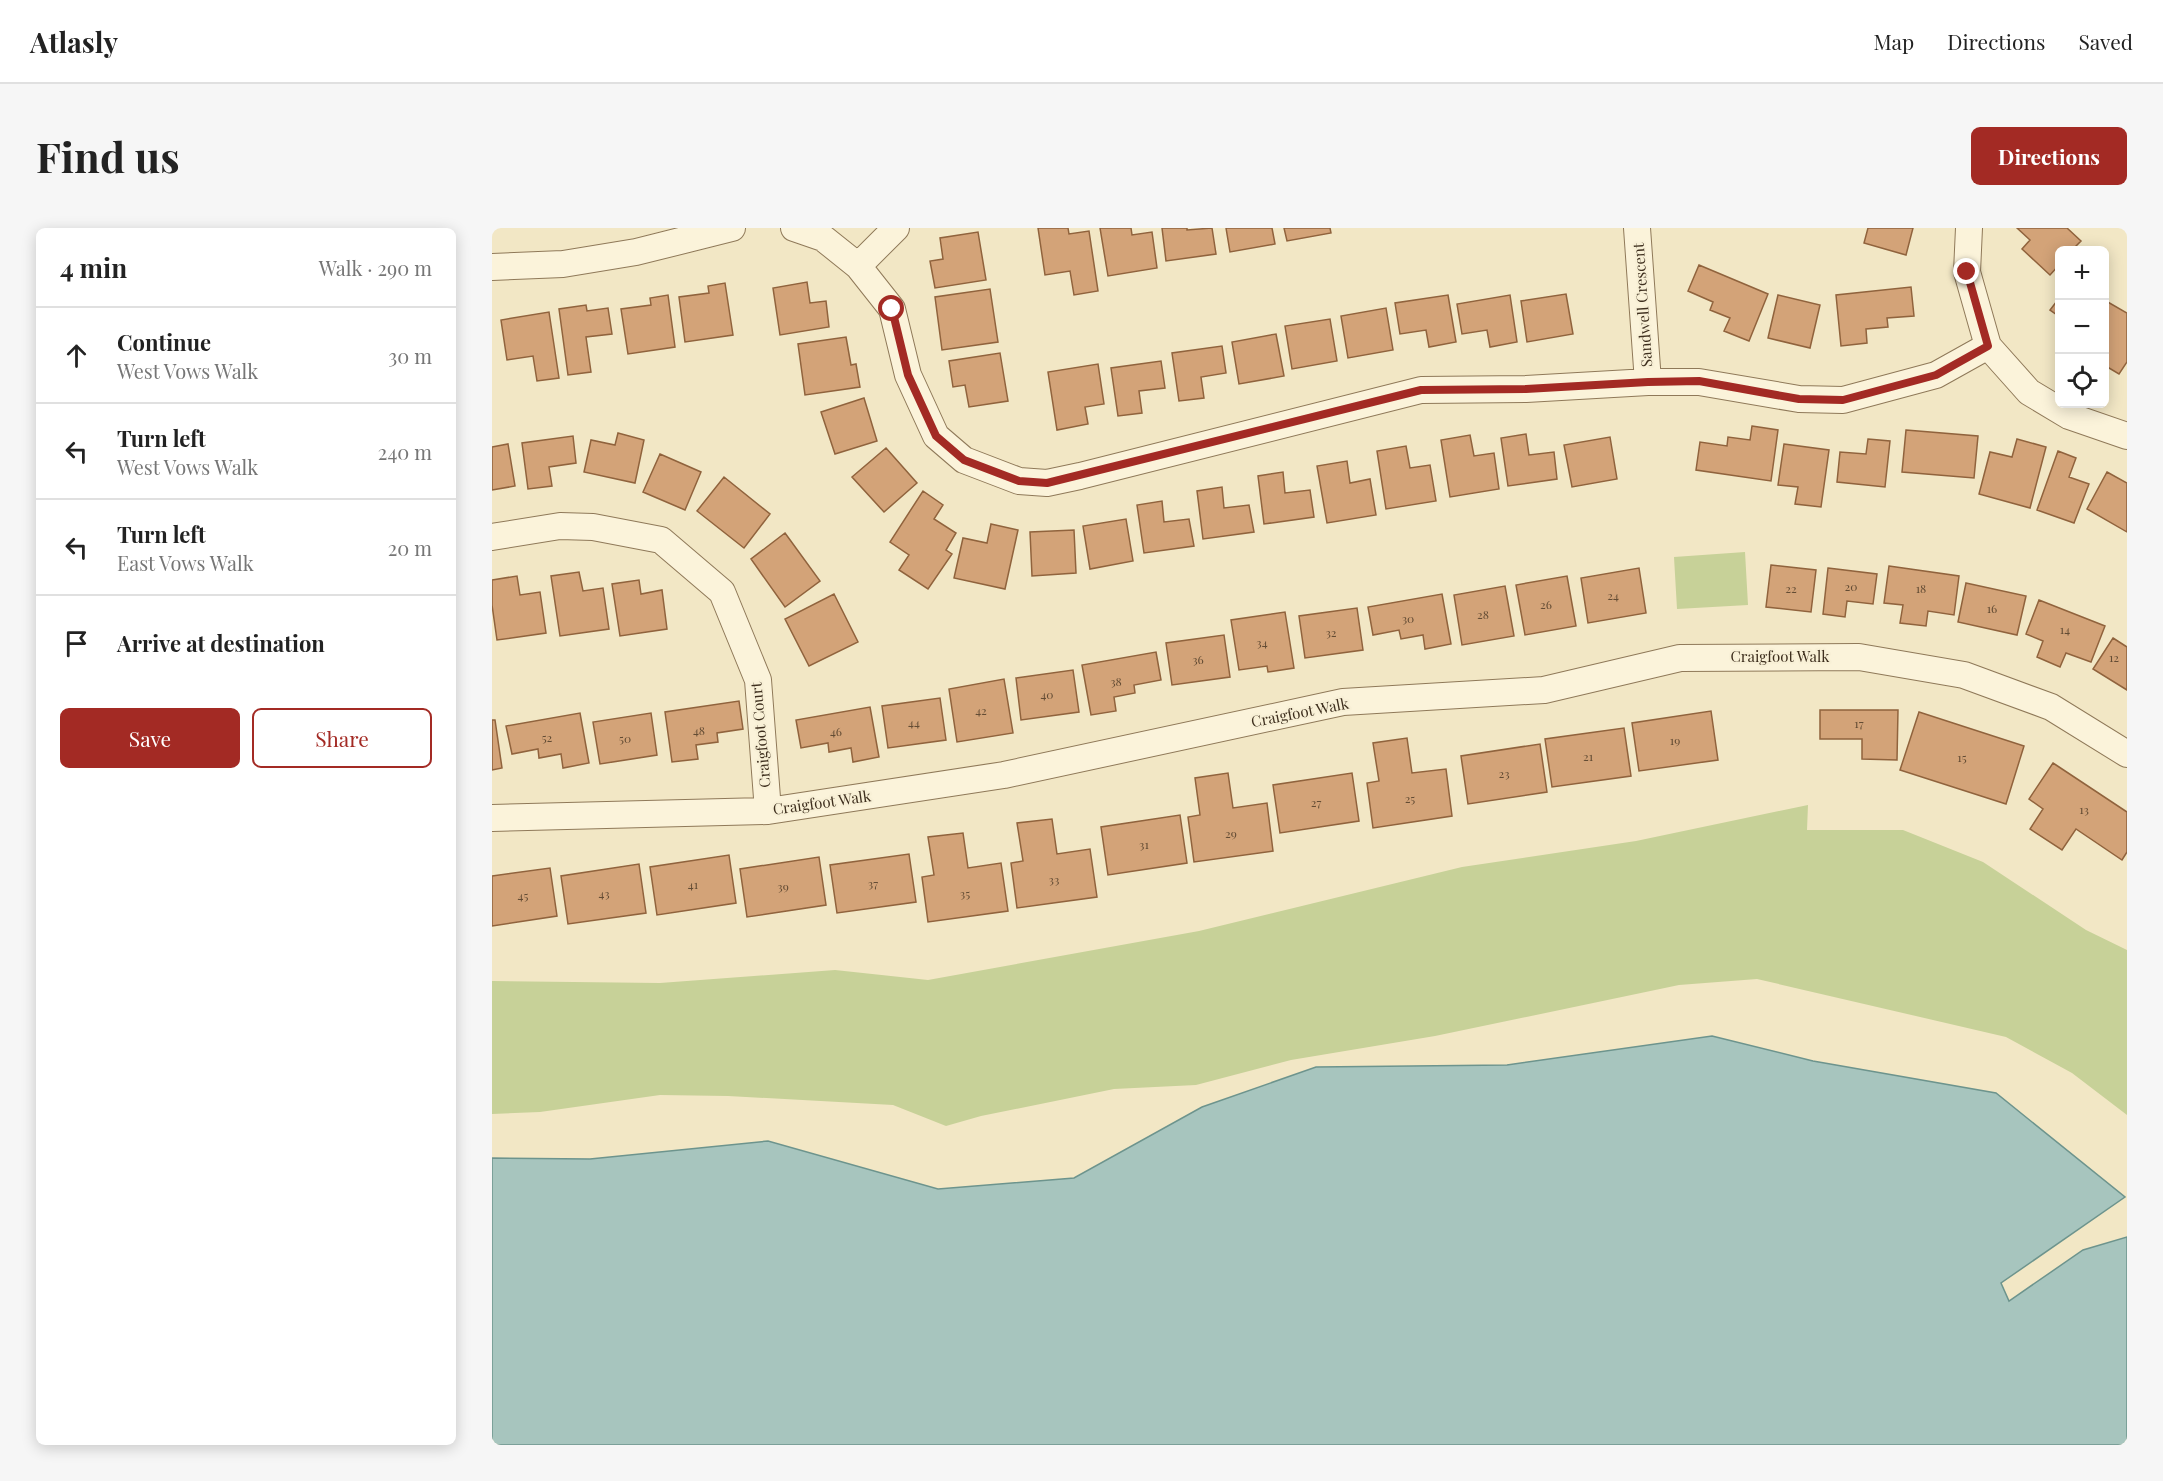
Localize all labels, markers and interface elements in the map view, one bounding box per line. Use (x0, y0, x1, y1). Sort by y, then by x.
text: Atlasly (30, 23, 118, 60)
text: Map (1873, 27, 1914, 55)
text: Directions (1947, 27, 2045, 55)
text: Saved (2078, 27, 2133, 55)
button: Directions (1971, 127, 2127, 185)
text: Find us (36, 128, 180, 184)
street label: Sandwell Crescent (1628, 241, 1656, 368)
map controls (2055, 246, 2109, 408)
button: + (2055, 246, 2109, 300)
text: 4 min (60, 250, 127, 285)
text: Walk · 290 m (319, 254, 432, 281)
route end (1953, 258, 1979, 284)
route start (878, 295, 904, 321)
button: − (2055, 300, 2109, 354)
text: Continue (117, 327, 211, 357)
icon: ahead (60, 339, 93, 372)
text: 30 m (388, 342, 432, 369)
button: locate (2055, 354, 2109, 408)
text: West Vows Walk (117, 357, 258, 384)
text: Turn left (117, 423, 206, 453)
icon: left (60, 435, 93, 468)
text: 240 m (378, 438, 432, 465)
text: West Vows Walk (117, 453, 258, 480)
text: Turn left (117, 519, 206, 549)
icon: left (60, 531, 93, 564)
text: 20 m (388, 534, 432, 561)
text: East Vows Walk (117, 549, 254, 576)
house number: 20 (1845, 578, 1857, 594)
house number: 22 (1785, 580, 1797, 596)
house number: 18 (1916, 580, 1926, 596)
house number: 24 (1607, 587, 1619, 603)
house number: 26 (1540, 596, 1552, 612)
house number: 16 (1987, 600, 1997, 616)
house number: 28 (1477, 606, 1489, 622)
house number: 30 (1402, 610, 1414, 626)
house number: 14 (2060, 621, 2070, 637)
house number: 32 (1325, 624, 1337, 640)
icon: arrive (60, 627, 93, 660)
text: Arrive at destination (117, 628, 325, 658)
house number: 34 (1256, 634, 1268, 650)
street label: Craigfoot Walk (1730, 646, 1830, 666)
house number: 12 (2109, 649, 2119, 665)
house number: 36 (1192, 651, 1204, 667)
house number: 38 (1110, 673, 1122, 689)
street label: Craigfoot Court (745, 681, 775, 789)
house number: 40 (1040, 686, 1054, 702)
street label: Craigfoot Walk (1249, 693, 1351, 731)
house number: 42 (975, 702, 987, 718)
button: Save (60, 708, 240, 768)
button: Share (252, 708, 432, 768)
house number: 44 (908, 714, 920, 730)
house number: 17 (1854, 715, 1864, 731)
house number: 48 (693, 722, 705, 738)
house number: 46 (830, 723, 842, 739)
house number: 52 (542, 729, 553, 745)
house number: 50 (619, 730, 631, 746)
house number: 19 (1670, 732, 1680, 748)
house number: 21 (1583, 748, 1594, 764)
house number: 15 (1957, 749, 1967, 765)
house number: 23 (1498, 765, 1510, 781)
street label: Craigfoot Walk (771, 785, 873, 819)
house number: 25 (1405, 790, 1415, 806)
house number: 27 (1311, 794, 1321, 810)
house number: 13 (2079, 801, 2089, 817)
house number: 29 (1225, 825, 1237, 841)
house number: 31 (1139, 836, 1149, 852)
house number: 33 (1049, 871, 1059, 887)
house number: 37 (868, 875, 878, 891)
house number: 41 (688, 876, 699, 892)
house number: 39 (777, 878, 789, 894)
house number: 43 (598, 885, 610, 901)
house number: 35 (960, 885, 970, 901)
house number: 45 (518, 887, 528, 903)

